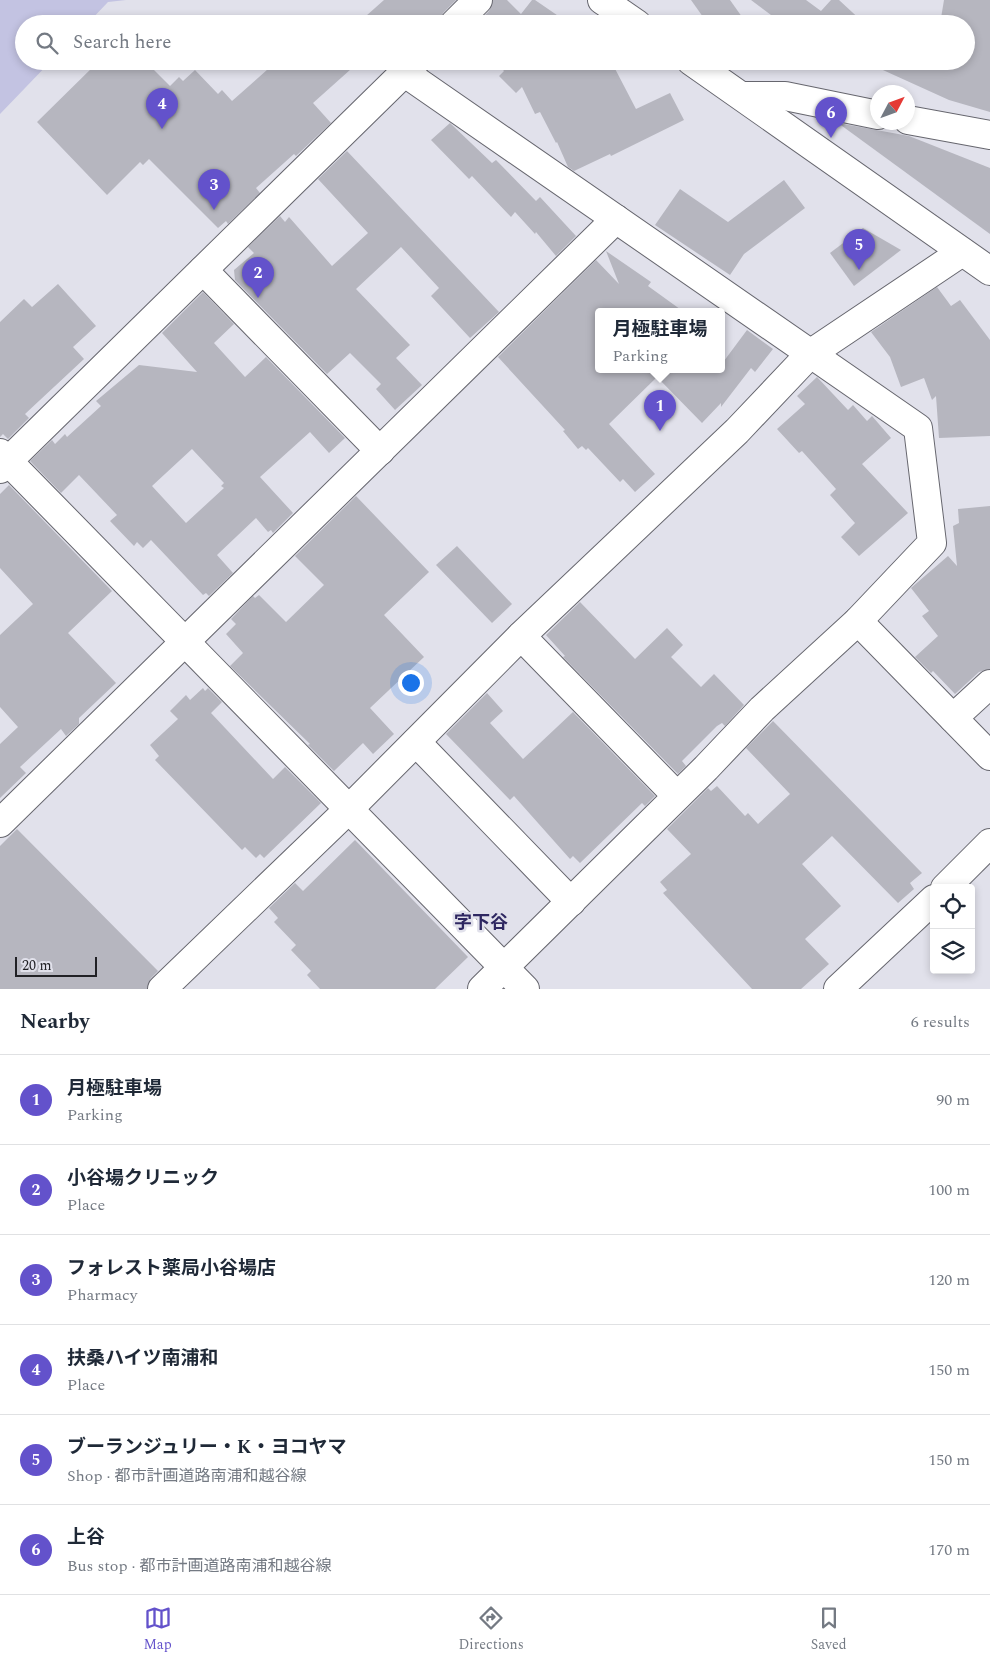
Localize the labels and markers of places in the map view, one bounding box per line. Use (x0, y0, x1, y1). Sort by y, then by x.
pin: 4 (146, 88, 178, 129)
pin: 6 (815, 97, 847, 138)
pin: 3 (198, 169, 230, 210)
pin: 5 (843, 229, 875, 270)
pin: 2 (242, 257, 274, 298)
pin: 1 (644, 390, 676, 431)

